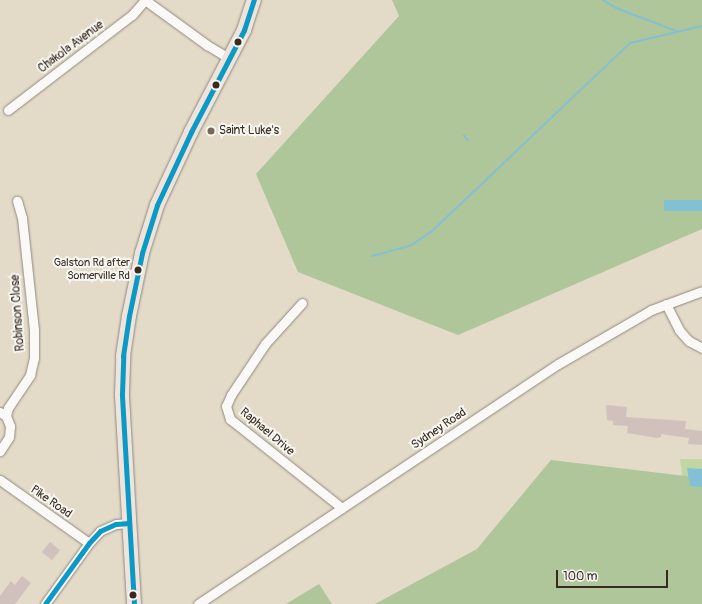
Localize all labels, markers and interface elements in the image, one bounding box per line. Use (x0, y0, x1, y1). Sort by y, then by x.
street label: Chakola Avenue (36, 18, 106, 76)
unlabelled marker (233, 37, 243, 47)
unlabelled marker (211, 80, 221, 90)
place label: Saint Luke's (219, 124, 279, 138)
marker: Saint Luke's (206, 126, 216, 136)
place label: Galston Rd after Somerville Rd (54, 257, 130, 283)
marker: Galston Rd after Somerville Rd (133, 265, 143, 275)
street label: Robinson Close (8, 274, 28, 352)
street label: Raphael Drive (237, 405, 297, 459)
street label: Sydney Road (409, 405, 469, 453)
street label: Pike Road (28, 483, 74, 521)
scale bar (558, 562, 670, 588)
text: 100 m (563, 569, 597, 584)
unlabelled marker (128, 590, 138, 600)

